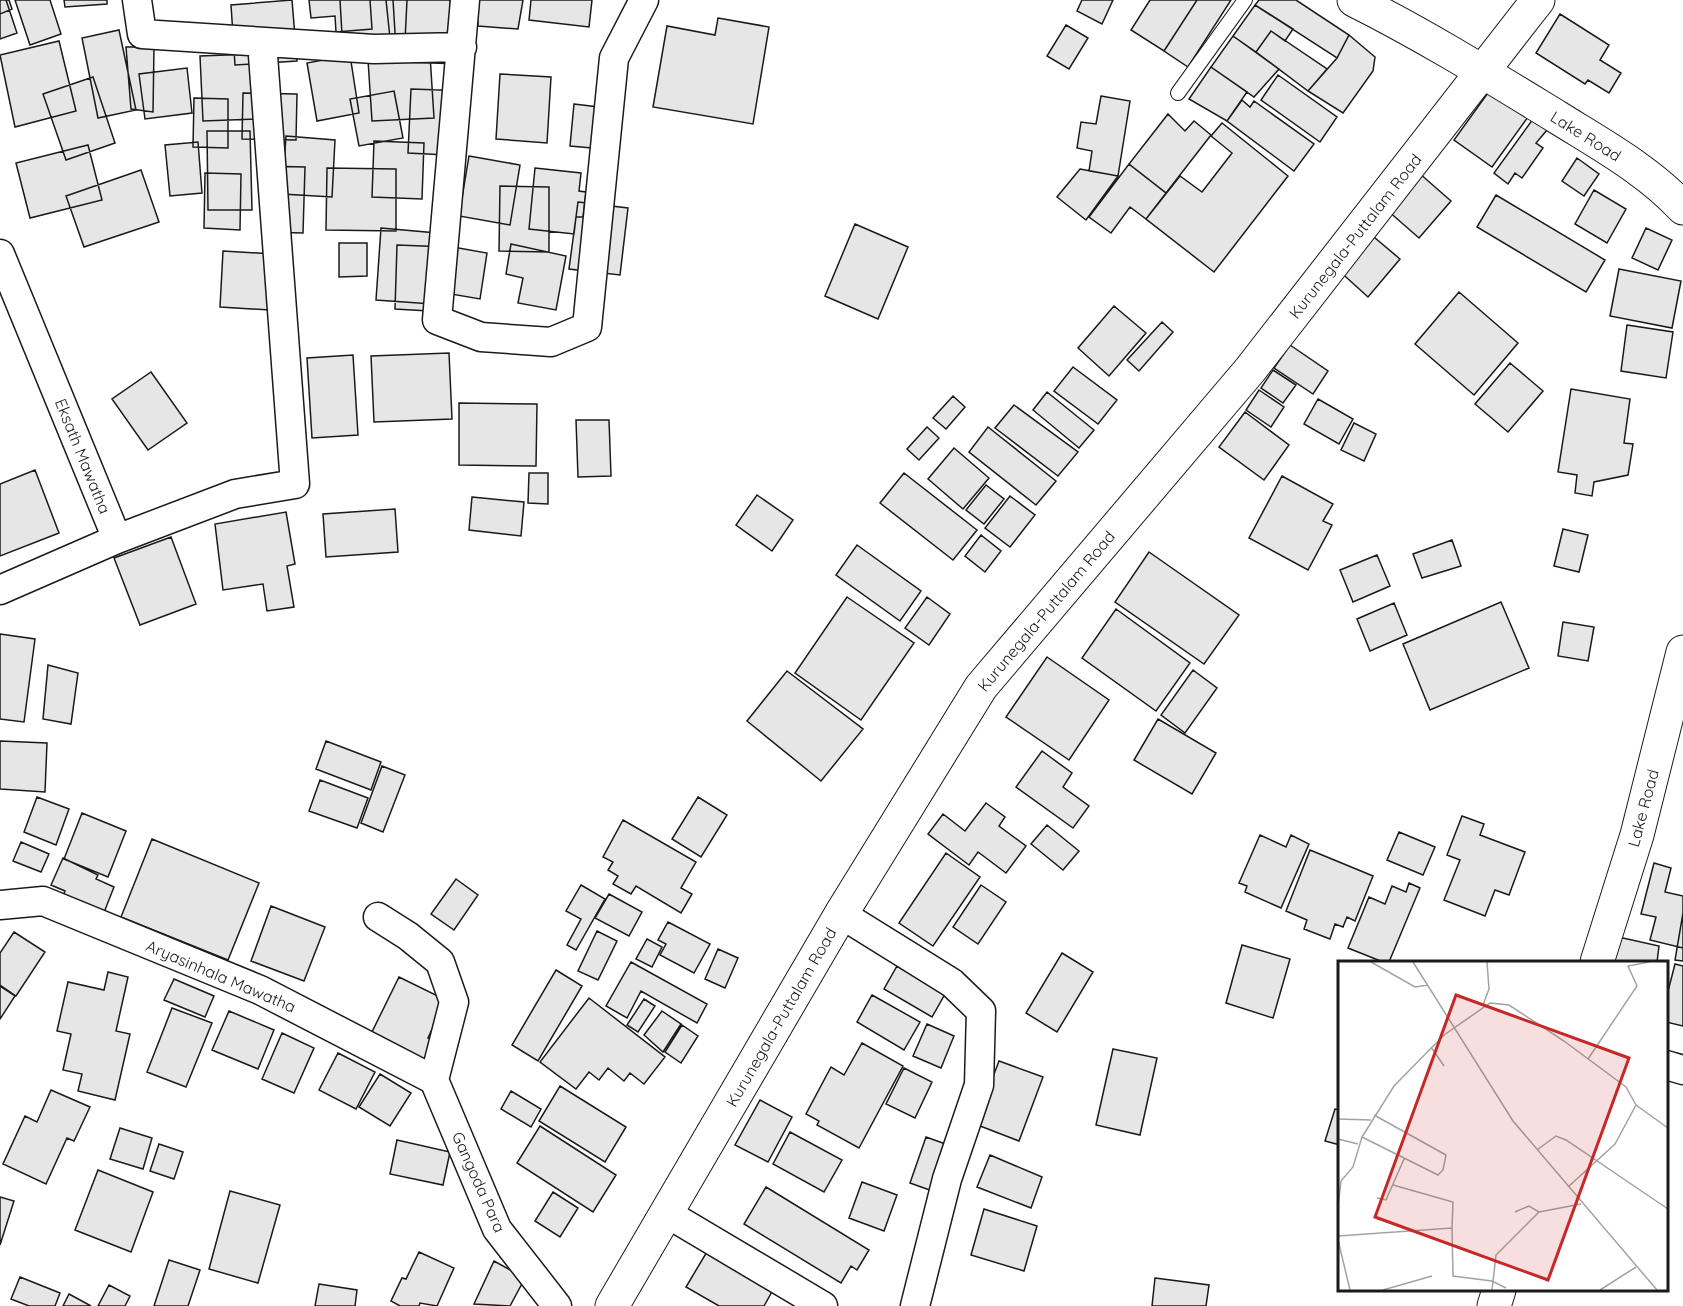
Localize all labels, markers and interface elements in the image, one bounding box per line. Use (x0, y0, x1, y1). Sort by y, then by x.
street label: Lake Road (1547, 106, 1625, 166)
street label: Kurunegala-Puttalam Road (1284, 150, 1426, 322)
street label: Eksath Mawatha (51, 395, 115, 517)
street label: Kurunegala-Puttalam Road (973, 527, 1119, 695)
street label: Lake Road (1623, 767, 1663, 849)
street label: Kurunegala-Puttalam Road (721, 924, 841, 1110)
street label: Aryasinhala Mawatha (143, 935, 299, 1017)
inset map (1338, 961, 1668, 1291)
street label: Gangoda Para (448, 1129, 510, 1235)

